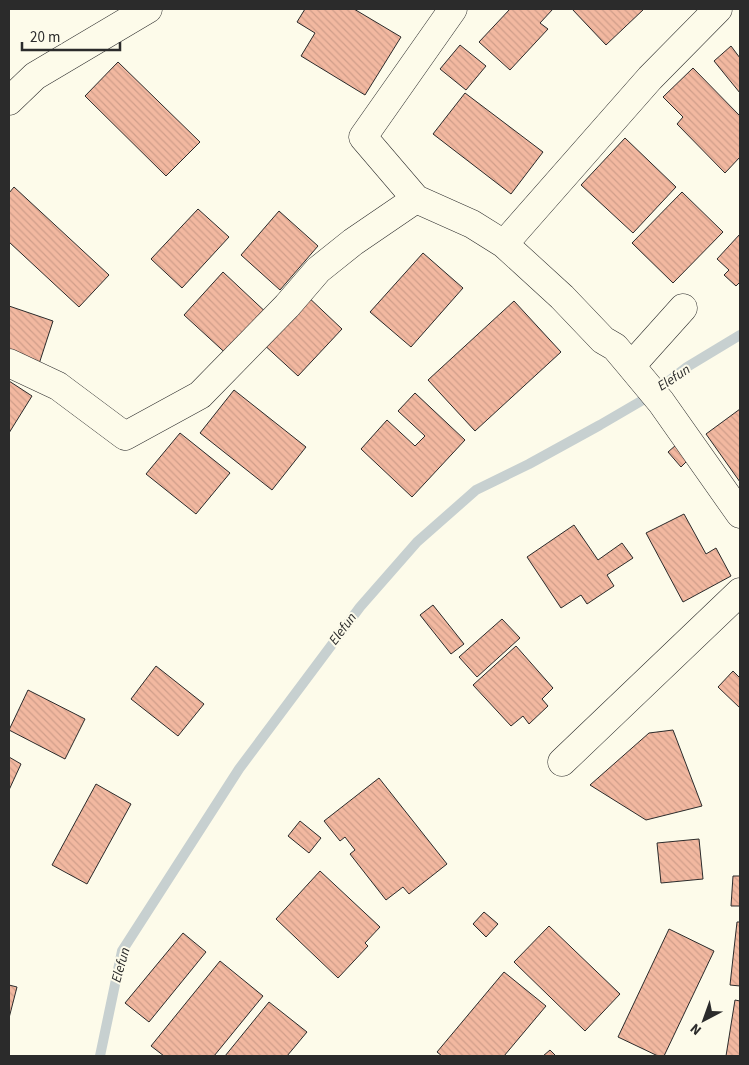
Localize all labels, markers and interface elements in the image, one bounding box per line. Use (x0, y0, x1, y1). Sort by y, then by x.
scale bar (22, 20, 120, 52)
text: 20 m (30, 27, 60, 48)
water label: Elefun (654, 360, 694, 396)
water label: Elefun (324, 609, 362, 649)
water label: Elefun (106, 945, 136, 985)
north arrow (679, 995, 729, 1045)
text: N (686, 1018, 706, 1040)

